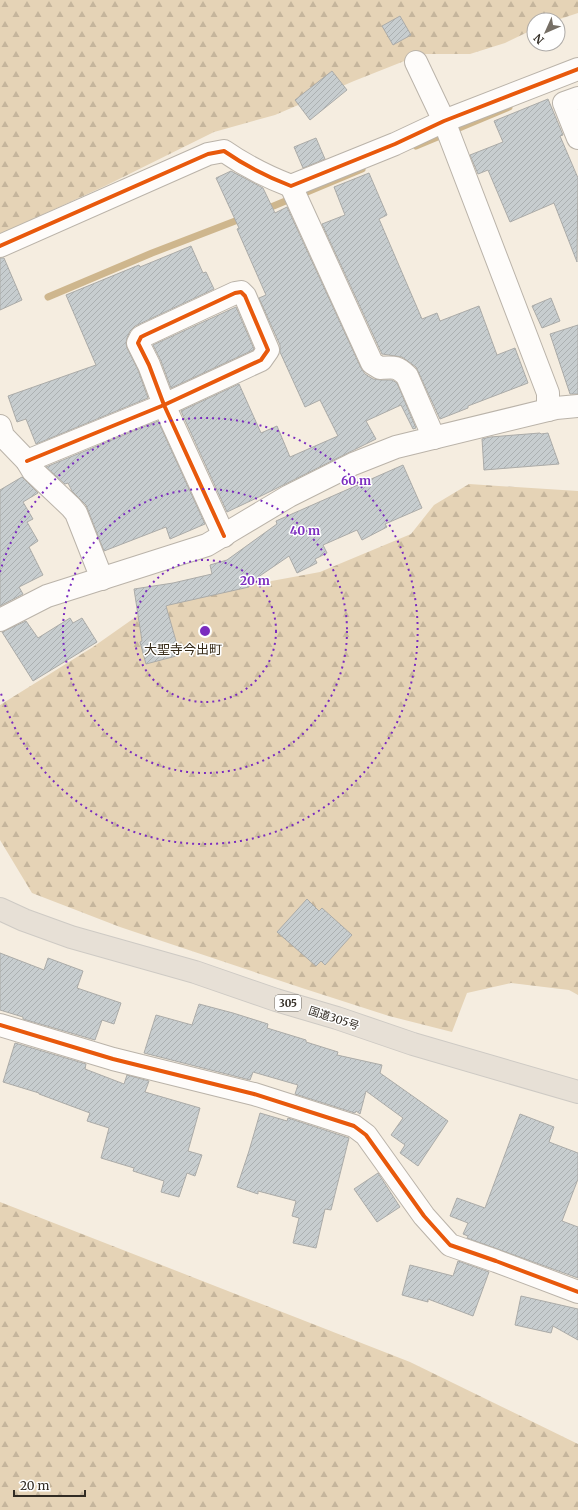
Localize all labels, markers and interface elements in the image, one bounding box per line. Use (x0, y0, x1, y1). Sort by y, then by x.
north arrow (526, 12, 566, 52)
text: N (531, 31, 547, 47)
text: 60 m (341, 473, 371, 488)
text: 40 m (290, 523, 320, 538)
text: 20 m (240, 573, 270, 588)
centre of rings (198, 624, 212, 638)
district label: 大聖寺今出町 (144, 641, 222, 658)
road number: 305 (275, 995, 301, 1011)
street label: 国道305号 (307, 1003, 361, 1033)
scale bar (14, 1472, 85, 1498)
text: 20 m (20, 1478, 49, 1493)

